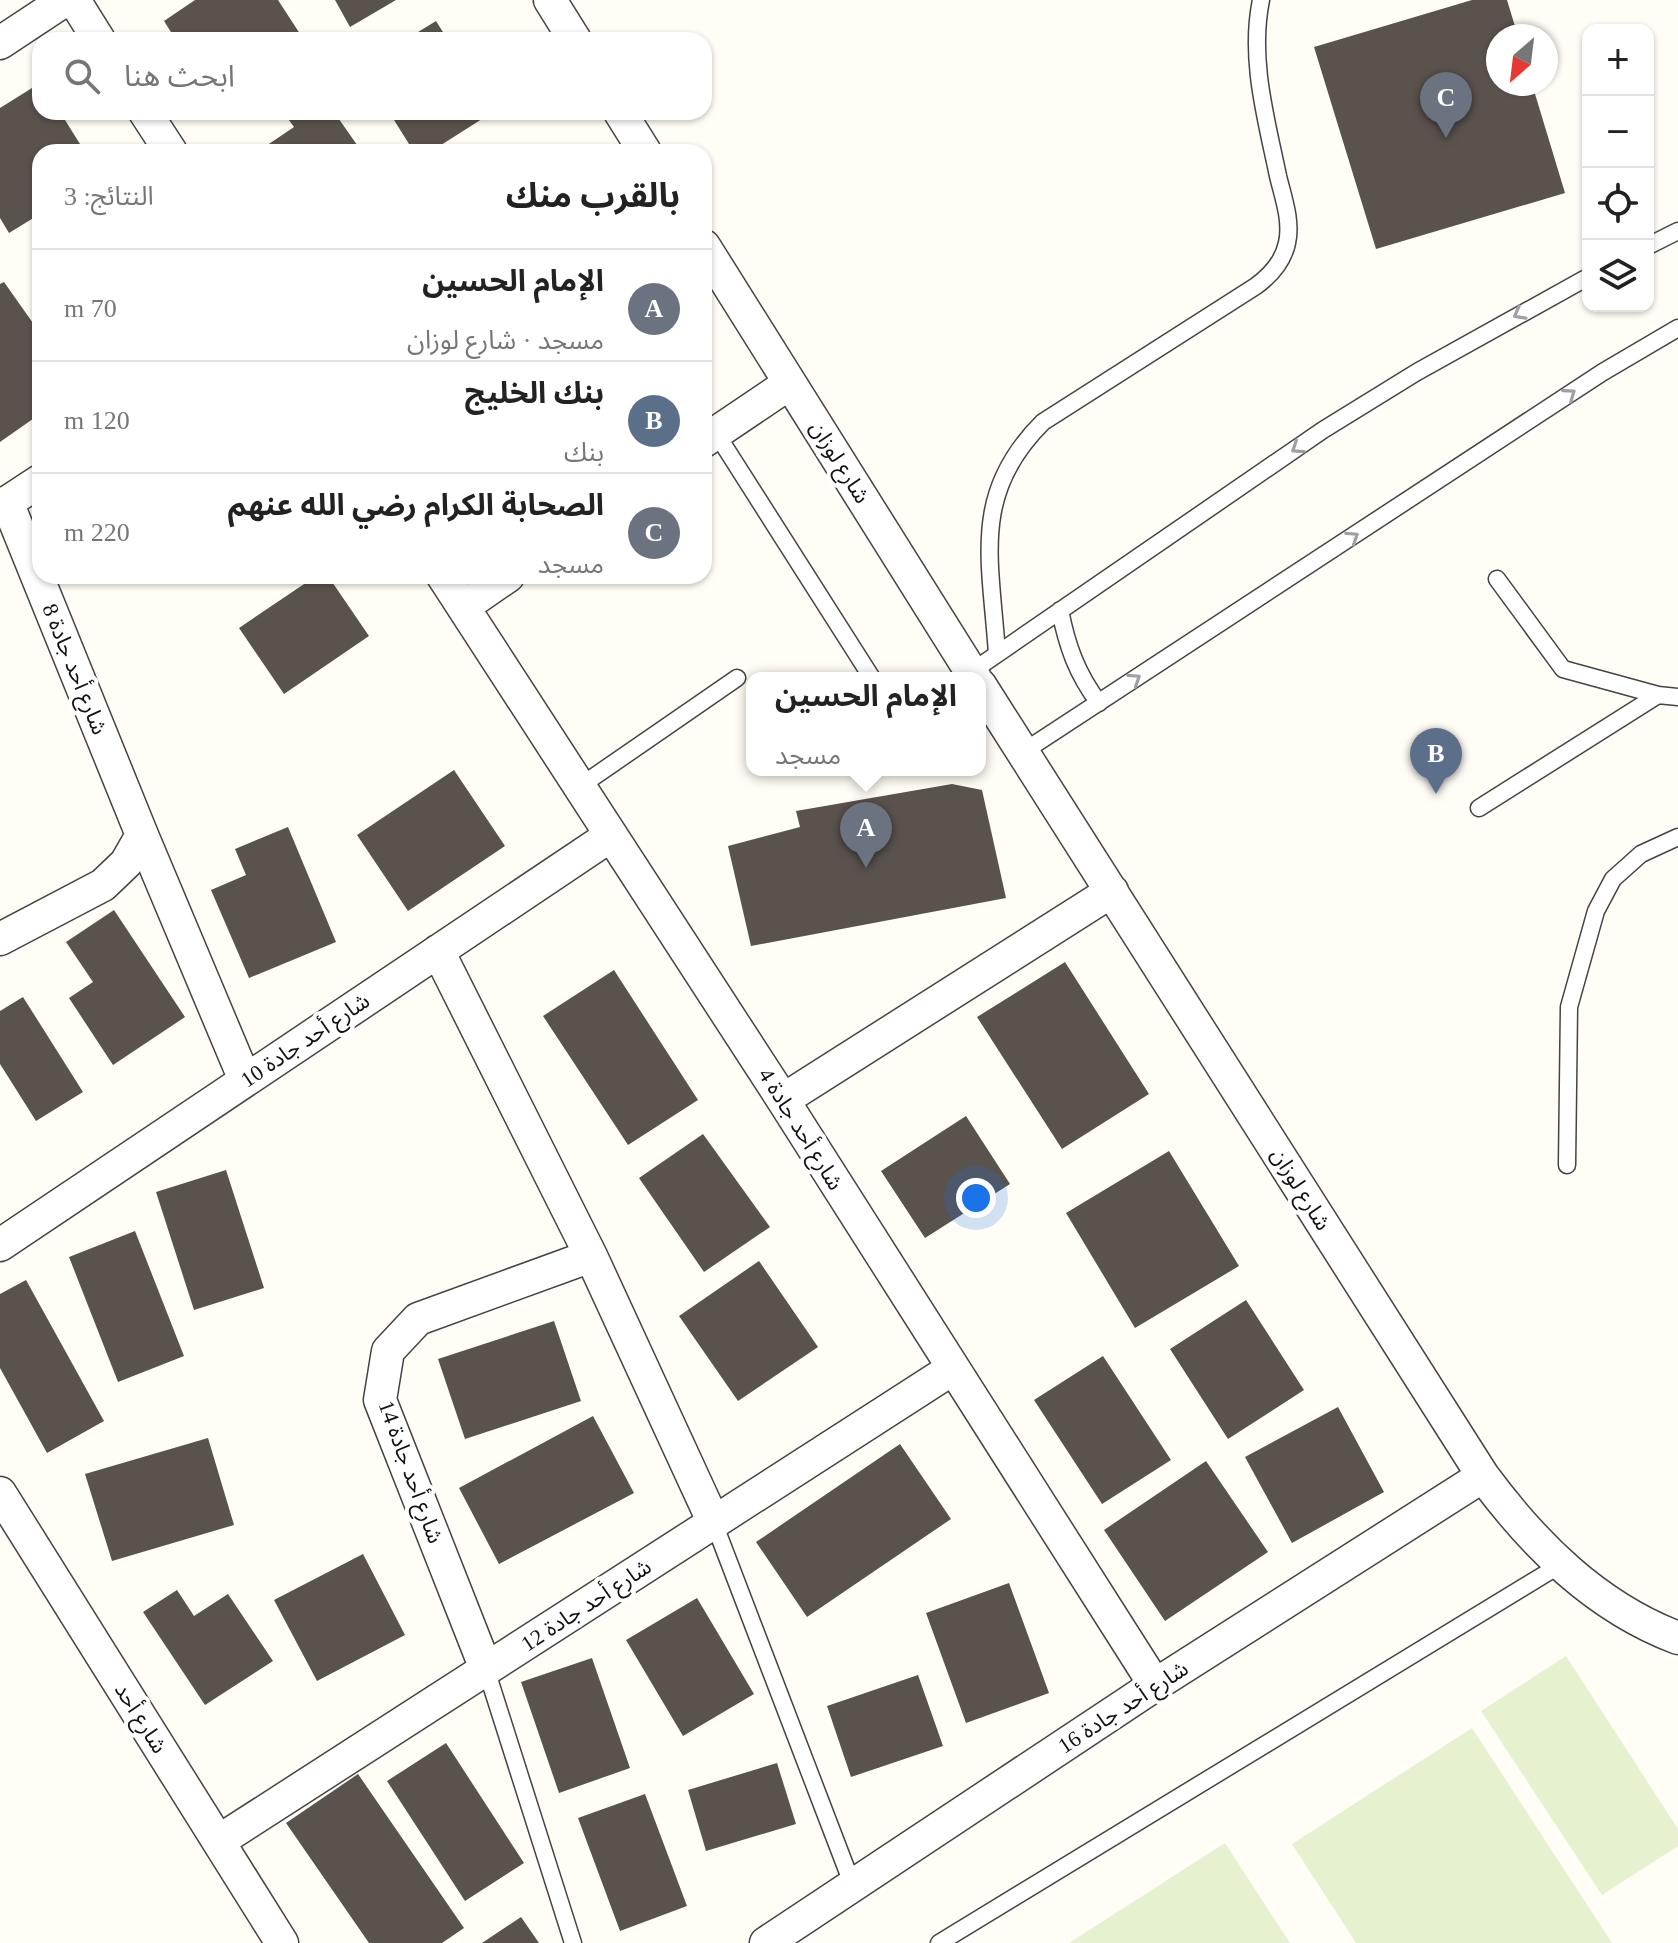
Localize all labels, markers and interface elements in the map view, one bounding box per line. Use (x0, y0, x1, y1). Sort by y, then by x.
north arrow (1486, 24, 1558, 96)
map controls (1582, 24, 1654, 312)
button: + (1582, 24, 1654, 96)
search box (32, 32, 712, 120)
icon: search (60, 54, 104, 98)
text: ابحث هنا (124, 59, 235, 92)
pin: C (1420, 72, 1472, 138)
button: − (1582, 96, 1654, 168)
button: locate (1582, 168, 1654, 240)
text: بالقرب منك (506, 177, 680, 214)
text: النتائج: 3 (64, 182, 154, 211)
button: layers (1582, 240, 1654, 312)
text: الإمام الحسين (422, 264, 604, 297)
text: 70 m (64, 294, 117, 323)
text: A (645, 294, 663, 323)
one-way arrow (1513, 304, 1528, 319)
text: مسجد · شارع لوزان (407, 326, 604, 355)
text: بنك الخليج (465, 376, 604, 409)
one-way arrow (1562, 389, 1576, 404)
text: 120 m (64, 406, 130, 435)
text: B (645, 406, 663, 435)
street label: شارع لوزان (802, 416, 875, 510)
text: بنك (564, 438, 604, 467)
one-way arrow (1292, 438, 1306, 453)
text: الصحابة الكرام رضي الله عنهم (228, 488, 604, 521)
text: 220 m (64, 518, 130, 547)
text: C (645, 518, 663, 547)
one-way arrow (1344, 532, 1359, 547)
text: مسجد (538, 550, 604, 579)
street label: شارع أحد جادة 8 (34, 600, 113, 740)
popup (746, 672, 986, 776)
one-way arrow (1126, 674, 1141, 689)
text: الإمام الحسين (775, 679, 957, 712)
pin: B (1410, 728, 1462, 794)
text: مسجد (775, 741, 841, 770)
pin: A (840, 802, 892, 868)
street label: شارع أحد جادة 10 (235, 987, 376, 1096)
street label: شارع أحد جادة 4 (750, 1063, 849, 1197)
street label: شارع لوزان (1263, 1143, 1336, 1237)
your location (956, 1178, 996, 1218)
street label: شارع أحد جادة 14 (370, 1397, 449, 1548)
street label: شارع أحد جادة 12 (516, 1553, 658, 1660)
street label: شارع أحد جادة 16 (1053, 1655, 1195, 1762)
street label: شارع أحد (106, 1678, 173, 1760)

